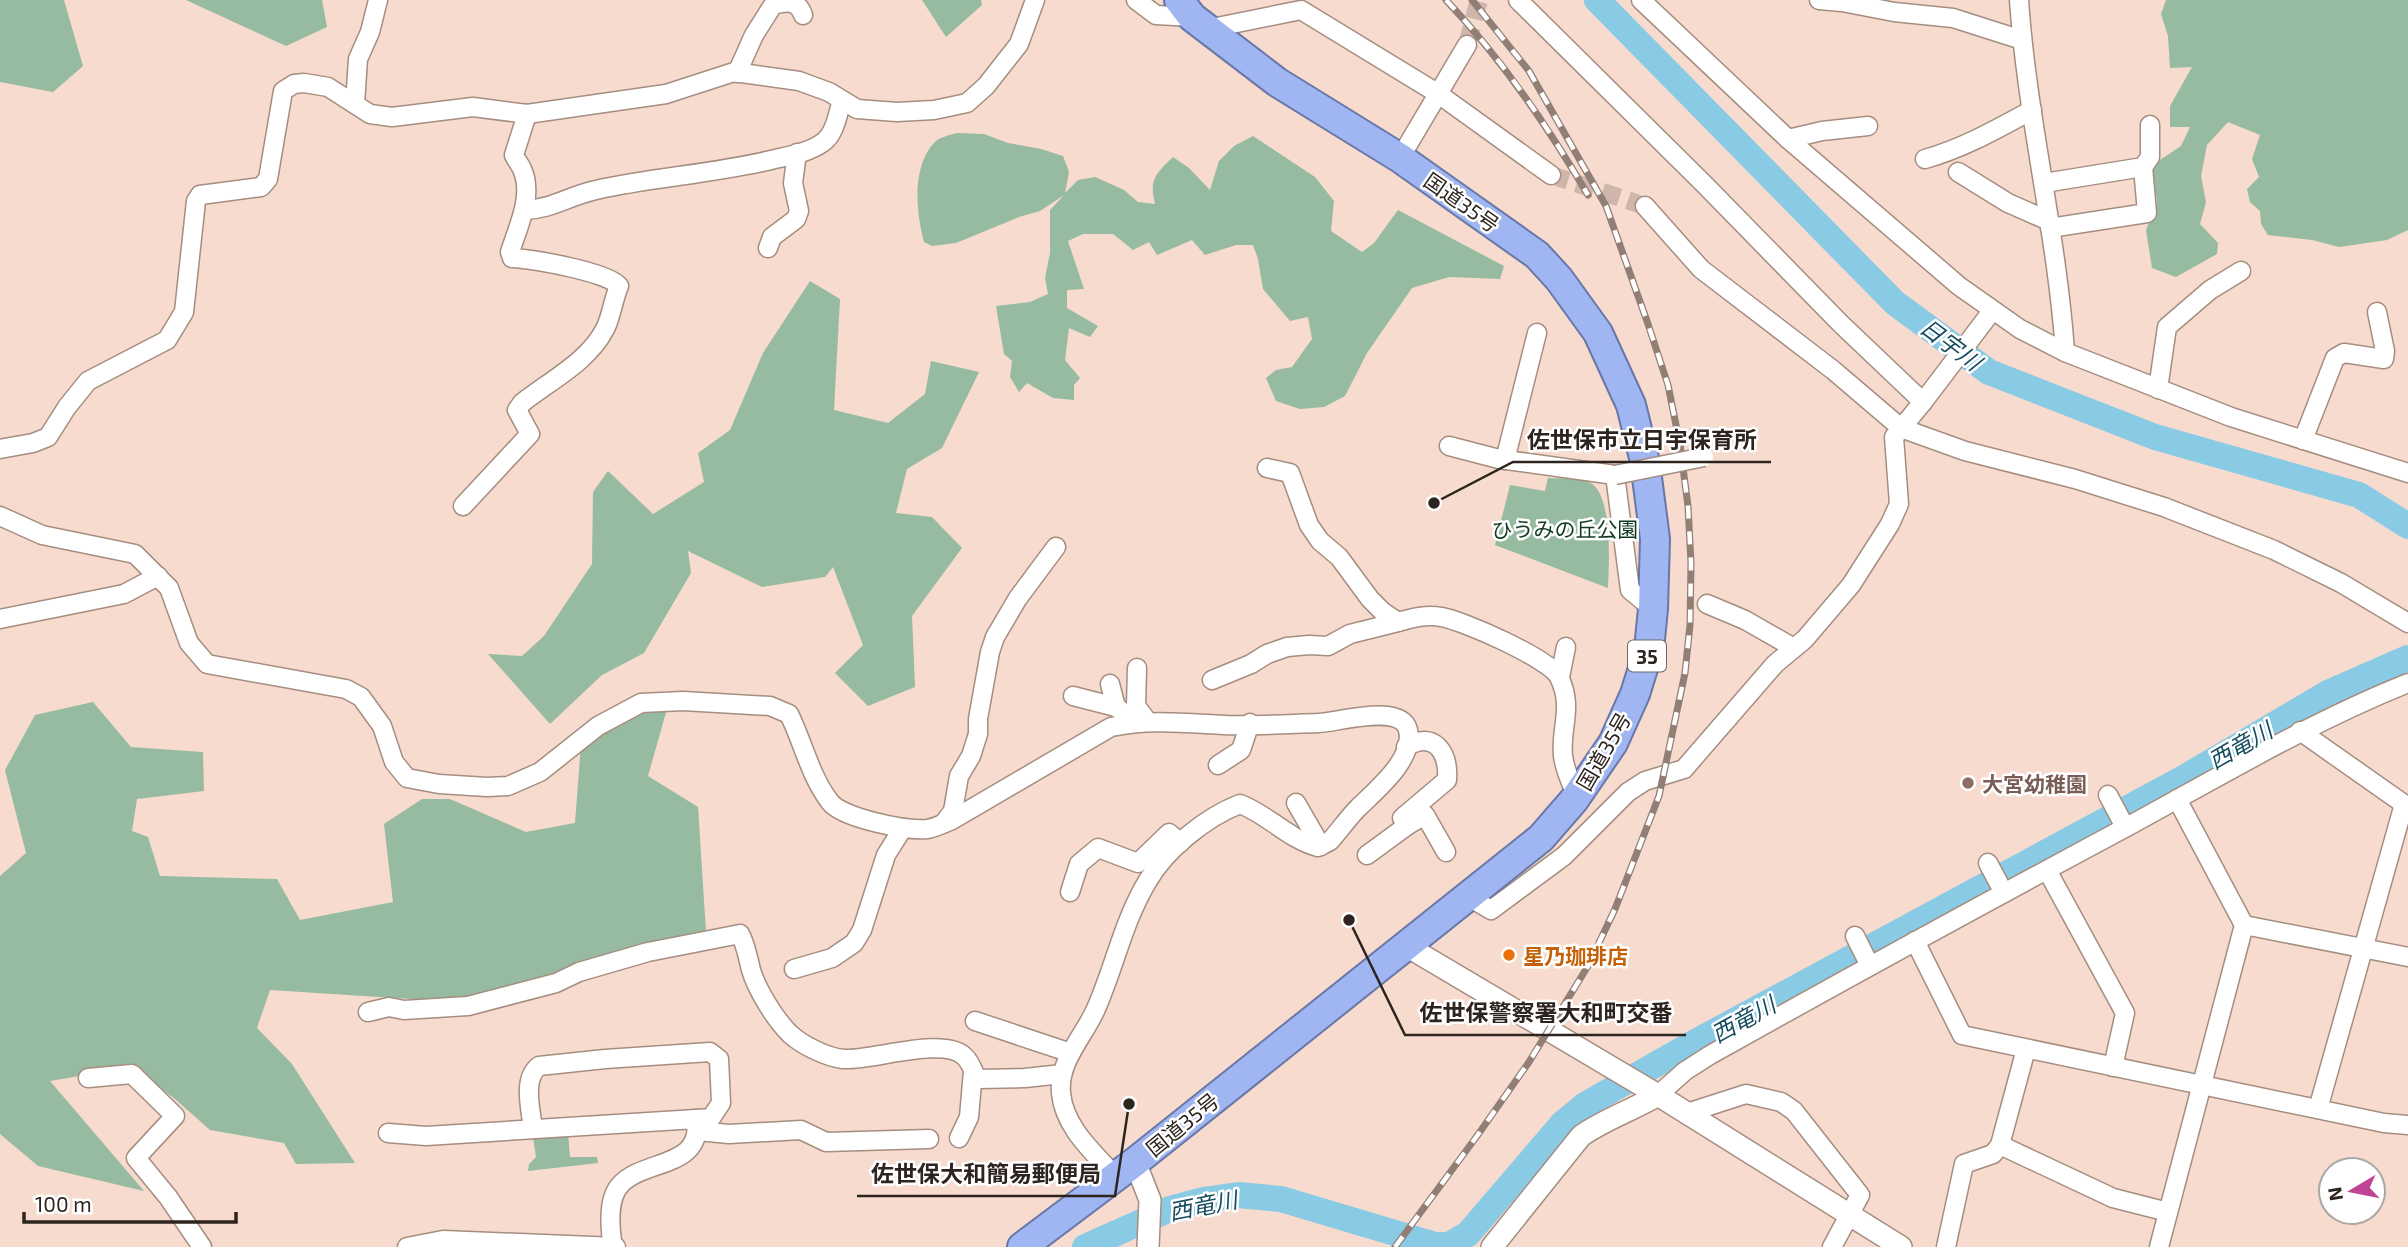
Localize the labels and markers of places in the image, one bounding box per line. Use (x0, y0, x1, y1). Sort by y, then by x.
callout: 佐世保市立日宇保育所 (1513, 418, 1771, 462)
place label: 大宮幼稚園 (1982, 771, 2087, 796)
marker: 大宮幼稚園 (1960, 775, 1976, 791)
place label: 星乃珈琲店 (1523, 943, 1628, 968)
marker: 星乃珈琲店 (1501, 947, 1517, 963)
callout: 佐世保警察署大和町交番 (1405, 991, 1686, 1035)
callout: 佐世保大和簡易郵便局 (857, 1152, 1115, 1196)

